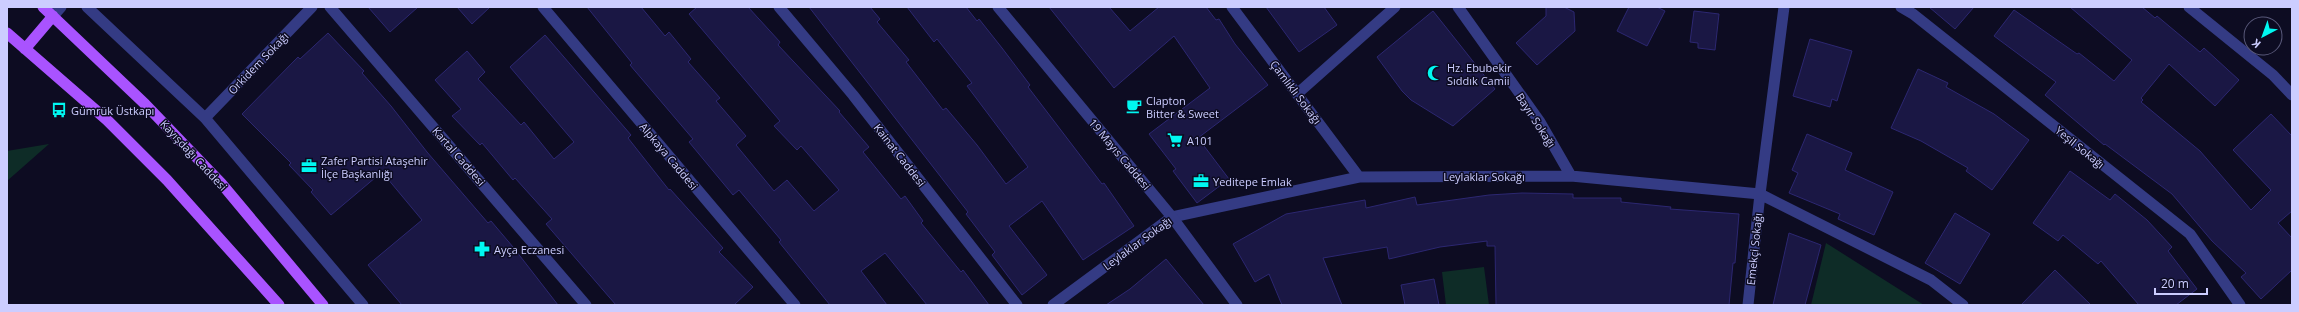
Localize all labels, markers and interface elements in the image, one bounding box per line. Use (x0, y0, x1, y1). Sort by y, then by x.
north arrow (2243, 16, 2283, 56)
street label: Orkidem Sokağı (225, 29, 291, 97)
text: K (2248, 35, 2264, 52)
street label: Çamlıklı Sokağı (1267, 57, 1325, 127)
place label: Hz. Ebubekir Sıddık Camii (1447, 60, 1512, 88)
mosque icon: Hz. Ebubekir Sıddık Camii (1426, 64, 1444, 82)
street label: Bayır Sokağı (1513, 90, 1559, 150)
place label: Clapton Bitter & Sweet (1146, 93, 1219, 121)
cafe icon: Clapton Bitter & Sweet (1125, 97, 1143, 115)
bus stop icon: Gümrük Üstkapı (50, 101, 68, 119)
place label: Gümrük Üstkapı (71, 103, 154, 118)
street label: 19 Mayıs Caddesi (1086, 115, 1154, 193)
street label: Kayışdağı Caddesi (157, 116, 231, 194)
street label: Alpkaya Caddesi (636, 119, 702, 193)
street label: Kainat Caddesi (871, 120, 929, 190)
street label: Kartal Caddesi (429, 123, 489, 189)
street label: Yeşil Sokağı (2052, 123, 2108, 171)
supermarket icon: A101 (1166, 131, 1184, 149)
place label: A101 (1187, 133, 1213, 148)
place label: Zafer Partisi Ataşehir İlçe Başkanlığı (321, 153, 428, 181)
office icon: Zafer Partisi Ataşehir İlçe Başkanlığı (300, 157, 318, 175)
street label: Leylaklar Sokağı (1443, 169, 1525, 184)
office icon: Yeditepe Emlak (1192, 172, 1210, 190)
place label: Yeditepe Emlak (1213, 174, 1292, 189)
street label: Emekçi Sokağı (1743, 212, 1765, 286)
street label: Leylaklar Sokağı (1100, 213, 1174, 273)
pharmacy icon: Ayça Eczanesi (473, 240, 491, 258)
place label: Ayça Eczanesi (494, 242, 564, 257)
scale bar (2155, 270, 2207, 296)
text: 20 m (2161, 275, 2189, 292)

